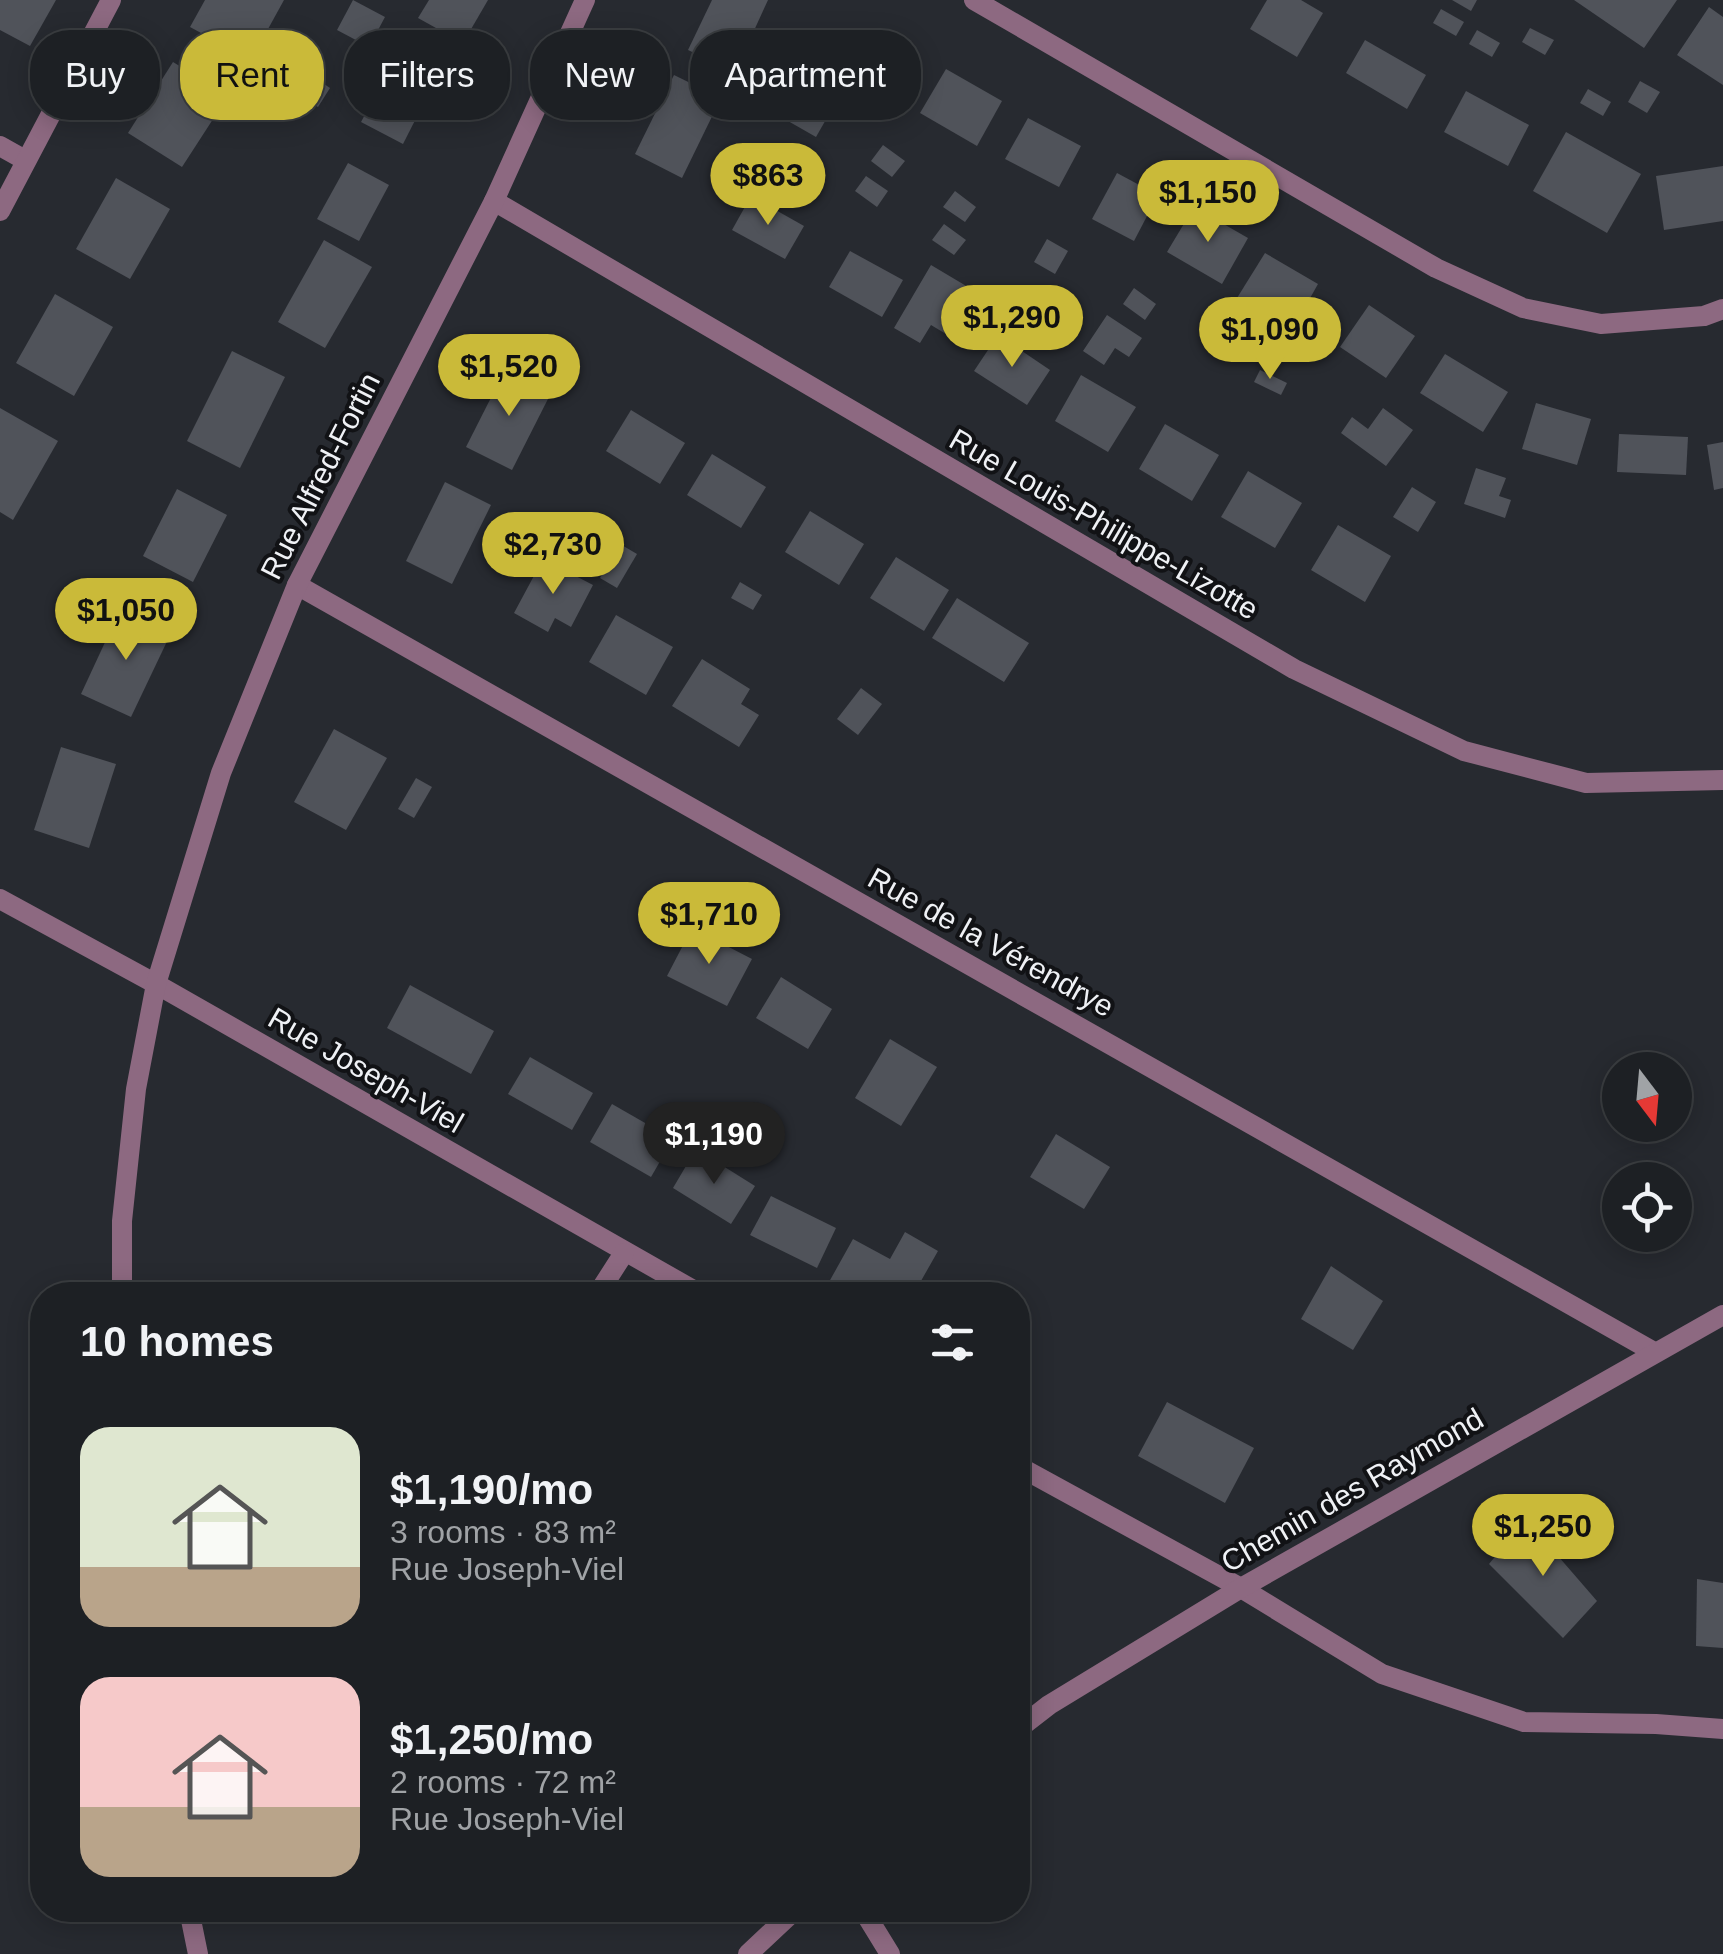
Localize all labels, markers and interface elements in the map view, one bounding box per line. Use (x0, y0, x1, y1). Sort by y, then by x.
chip: Buy (30, 30, 160, 120)
chip: Rent (180, 30, 324, 120)
chip: Filters (344, 30, 510, 120)
chip: New (530, 30, 670, 120)
chip: Apartment (690, 30, 921, 120)
pin: $863 (709, 143, 827, 228)
text: $863 (732, 157, 804, 193)
pin: $1,150 (1127, 160, 1289, 245)
text: $1,150 (1159, 174, 1257, 210)
pin: $1,290 (931, 285, 1093, 370)
pin: $1,090 (1189, 297, 1351, 382)
text: $1,290 (963, 299, 1061, 335)
text: $1,090 (1221, 311, 1319, 347)
pin: $1,520 (428, 334, 590, 419)
text: $1,520 (460, 348, 558, 384)
street label: Rue Alfred-Fortin (254, 367, 386, 585)
street label: Rue Louis-Philippe-Lizotte (944, 422, 1264, 626)
pin: $2,730 (472, 512, 634, 597)
text: $2,730 (504, 526, 602, 562)
pin: $1,050 (45, 578, 207, 663)
text: $1,050 (77, 592, 175, 628)
street label: Rue de la Vérendrye (863, 861, 1119, 1023)
pin: $1,710 (628, 882, 790, 967)
text: $1,710 (660, 896, 758, 932)
street label: Rue Joseph-Viel (263, 1001, 469, 1139)
north arrow (1602, 1052, 1692, 1142)
map controls (1602, 1052, 1692, 1252)
pin: $1,190 (633, 1102, 795, 1187)
text: $1,190 (665, 1116, 763, 1152)
button: locate (1602, 1162, 1692, 1252)
icon: filters (925, 1315, 980, 1370)
text: 10 homes (80, 1318, 274, 1365)
street label: Chemin des Raymond (1215, 1402, 1489, 1578)
text: $1,190/mo (390, 1466, 593, 1513)
icon: home (160, 1467, 280, 1587)
pin: $1,250 (1462, 1494, 1624, 1579)
text: $1,250 (1494, 1508, 1592, 1544)
text: 3 rooms · 83 m² (390, 1514, 616, 1550)
text: Rue Joseph-Viel (390, 1551, 624, 1587)
text: $1,250/mo (390, 1716, 593, 1763)
icon: home (160, 1717, 280, 1837)
text: 2 rooms · 72 m² (390, 1764, 616, 1800)
text: Rue Joseph-Viel (390, 1801, 624, 1837)

